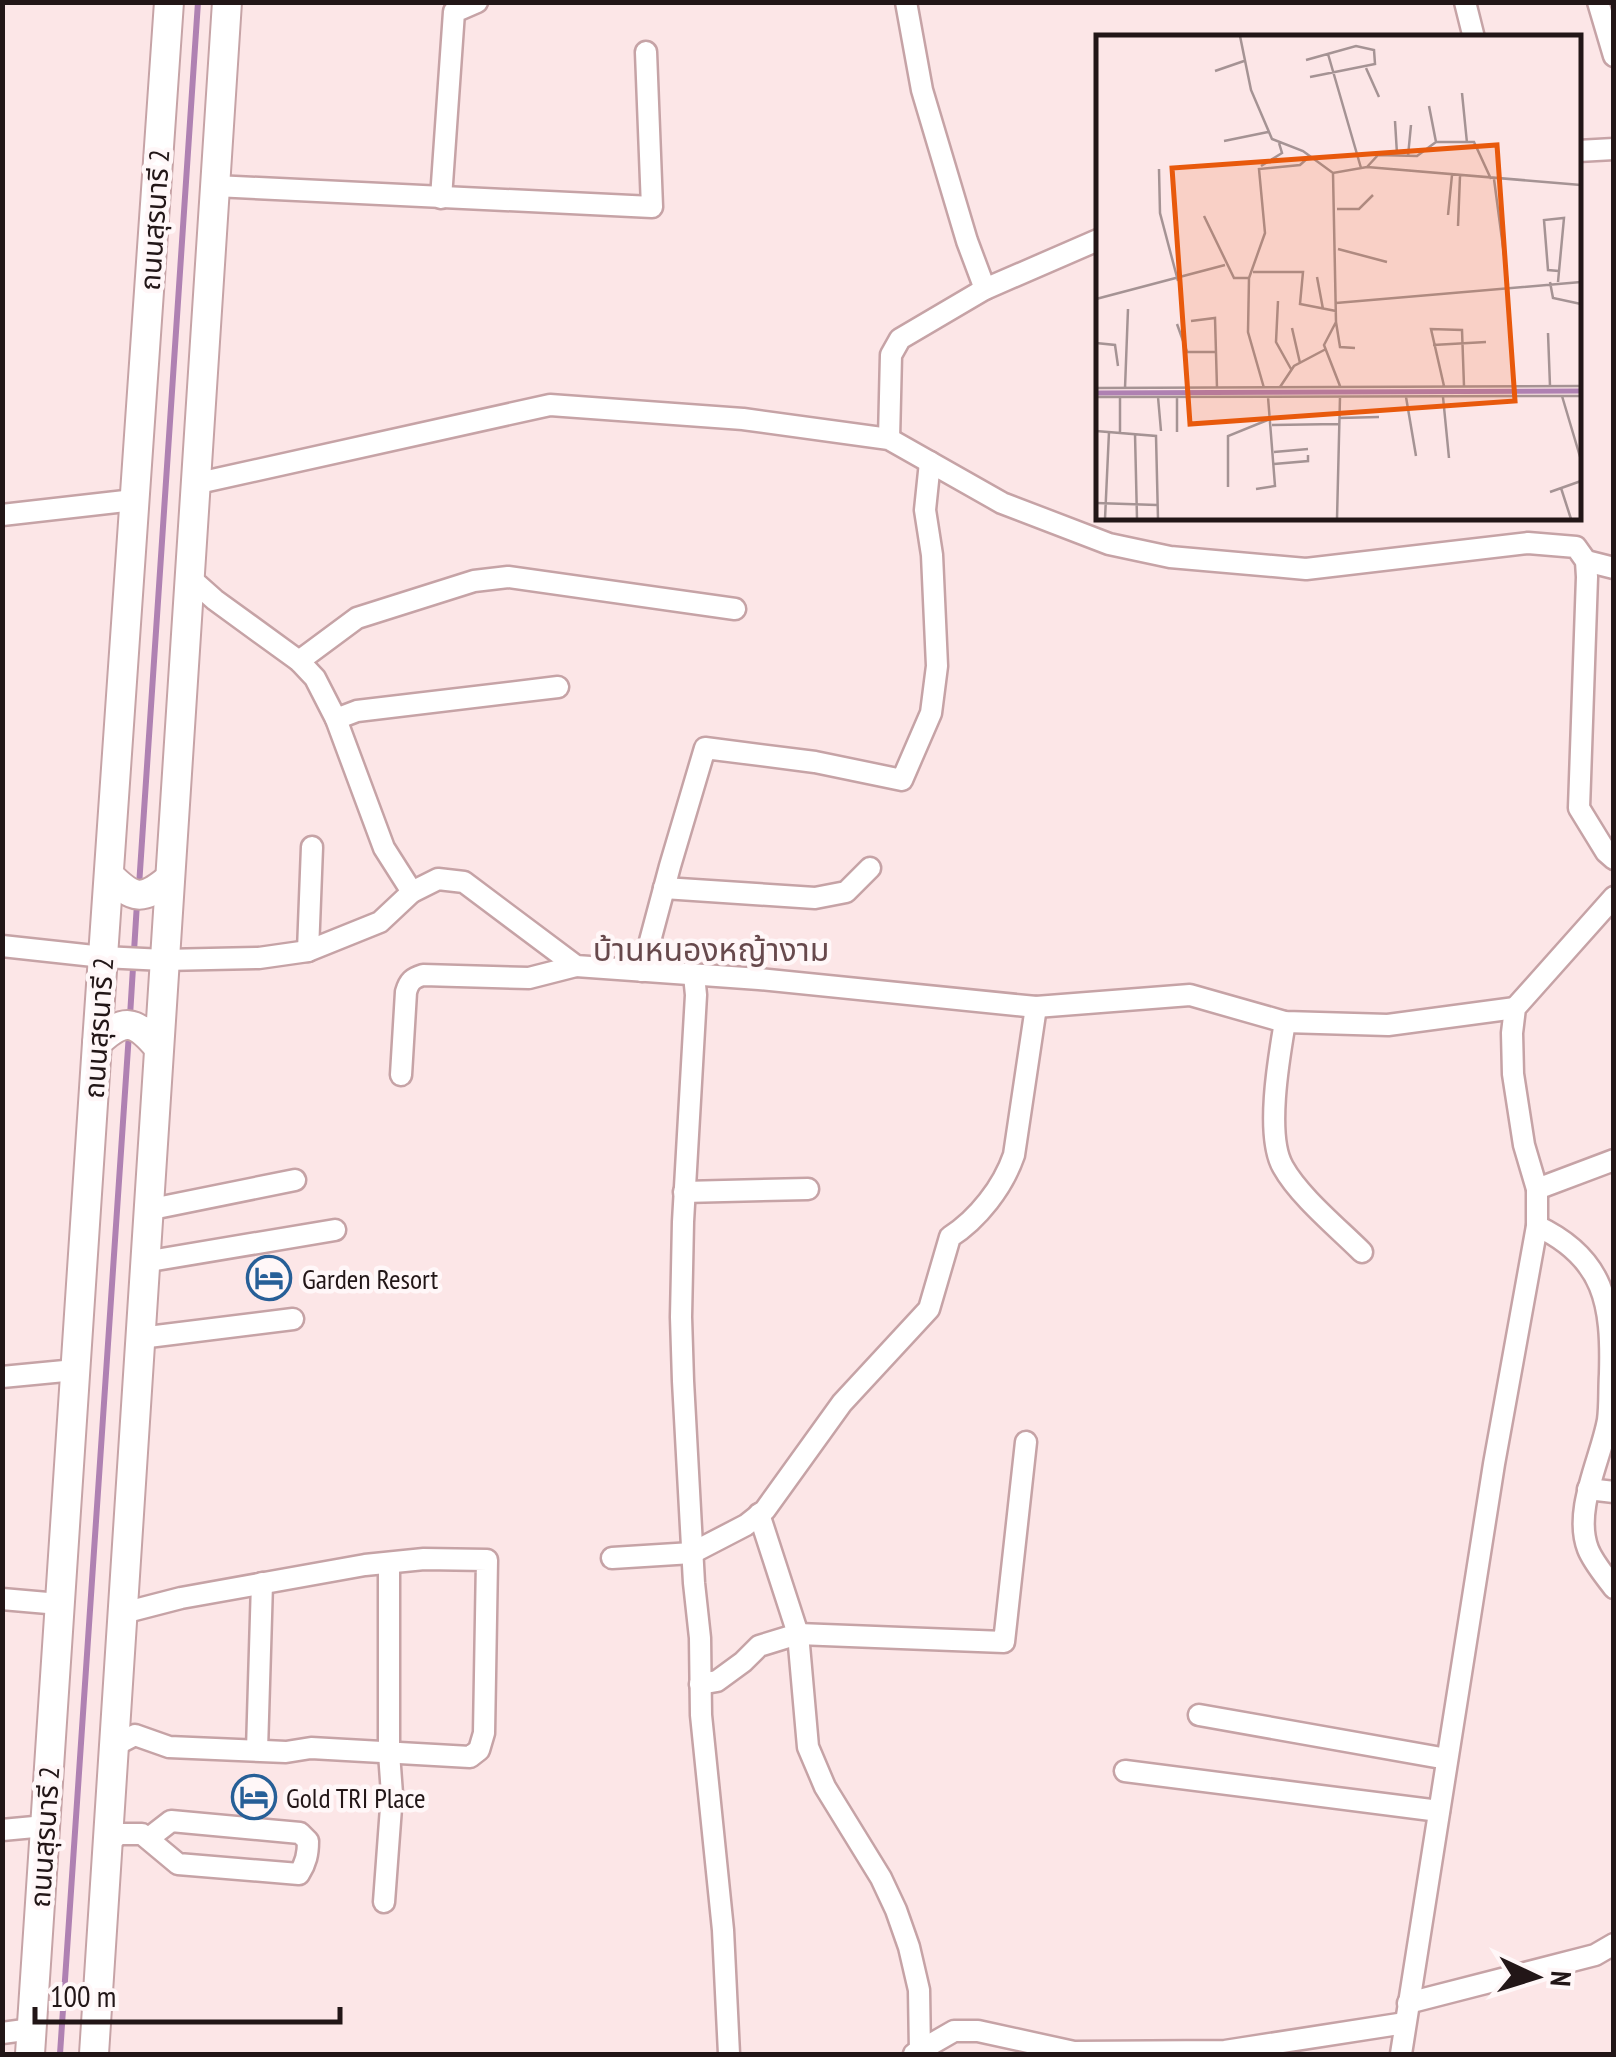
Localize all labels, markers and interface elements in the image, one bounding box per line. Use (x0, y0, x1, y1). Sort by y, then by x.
inset map (1096, 35, 1581, 520)
street label: ถนนสุรนารี 2 (131, 148, 177, 292)
district label: บ้านหนองหญ้างาม (593, 928, 829, 970)
street label: ถนนสุรนารี 2 (75, 956, 121, 1100)
hotel icon: Garden Resort (246, 1255, 292, 1301)
place label: Garden Resort (302, 1260, 438, 1297)
street label: ถนนสุรนารี 2 (21, 1765, 67, 1909)
hotel icon: Gold TRI Place (231, 1774, 277, 1820)
place label: Gold TRI Place (286, 1779, 426, 1816)
north arrow (1486, 1927, 1586, 2027)
scale bar (35, 1962, 340, 2024)
text: N (1542, 1970, 1580, 1988)
text: 100 m (50, 1976, 116, 2015)

